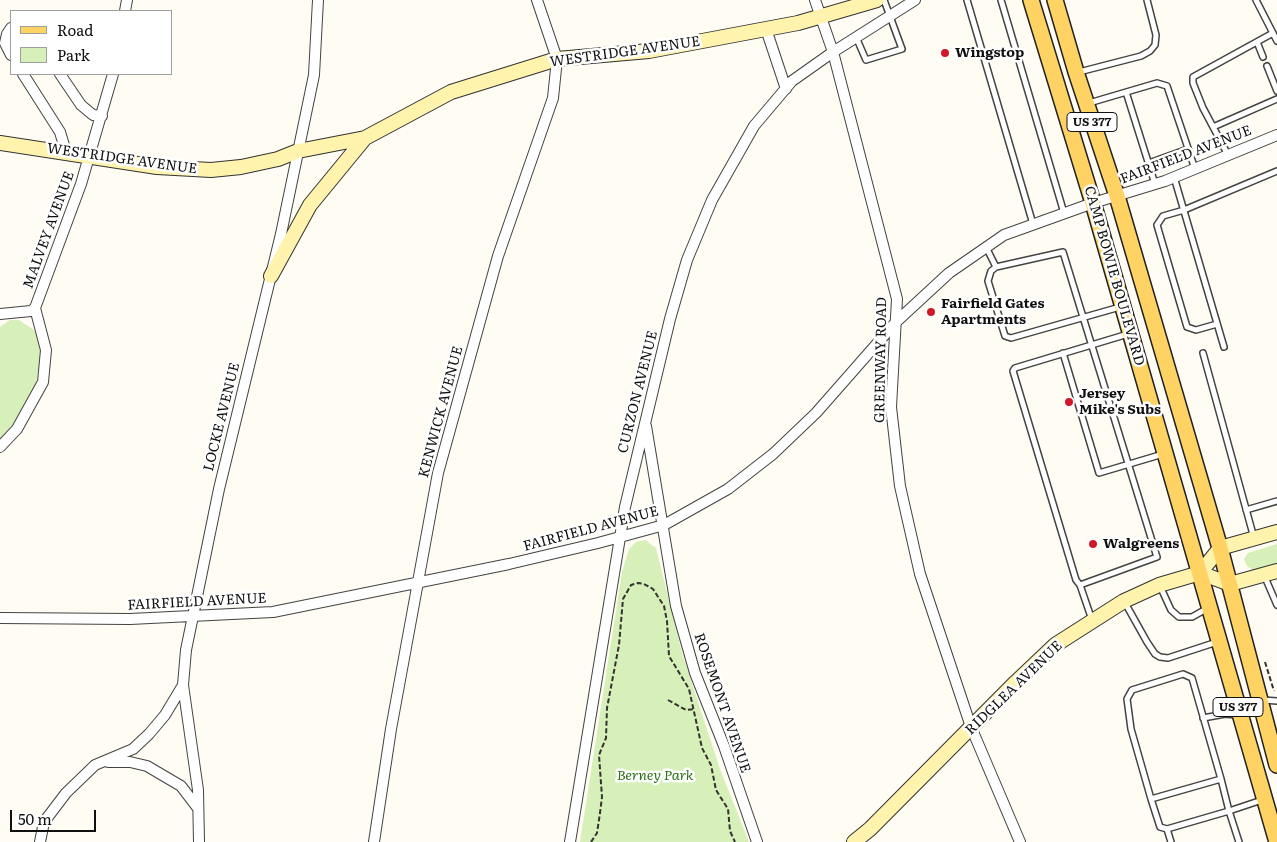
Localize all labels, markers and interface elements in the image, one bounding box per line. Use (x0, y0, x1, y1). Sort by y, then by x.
legend (10, 10, 172, 75)
text: Road (57, 18, 93, 41)
street label: WESTRIDGE AVENUE (549, 33, 701, 71)
text: Park (57, 43, 90, 66)
place label: Wingstop (955, 45, 1024, 61)
marker: Wingstop (939, 47, 951, 59)
road number: US 377 (1067, 112, 1117, 132)
street label: FAIRFIELD AVENUE (1118, 122, 1254, 188)
street label: WESTRIDGE AVENUE (46, 140, 198, 178)
street label: MALVEY AVENUE (20, 169, 78, 291)
street label: CAMP BOWIE BOULEVARD (1080, 184, 1148, 368)
place label: Fairfield Gates Apartments (941, 296, 1044, 328)
street label: GREENWAY ROAD (872, 297, 890, 423)
marker: Fairfield Gates Apartments (925, 306, 937, 318)
street label: CURZON AVENUE (615, 329, 661, 455)
street label: KENWICK AVENUE (415, 344, 467, 480)
street label: LOCKE AVENUE (200, 361, 244, 473)
place label: Jersey Mike's Subs (1079, 386, 1161, 418)
marker: Jersey Mike's Subs (1063, 396, 1075, 408)
street label: FAIRFIELD AVENUE (522, 503, 660, 555)
place label: Walgreens (1103, 536, 1179, 552)
marker: Walgreens (1087, 538, 1099, 550)
street label: FAIRFIELD AVENUE (127, 590, 267, 614)
street label: ROSEMONT AVENUE (690, 631, 754, 775)
street label: RIDGLEA AVENUE (962, 638, 1066, 738)
road number: US 377 (1213, 698, 1263, 716)
park label: Berney Park (617, 768, 693, 784)
scale bar (12, 800, 99, 832)
text: 50 m (18, 807, 52, 830)

